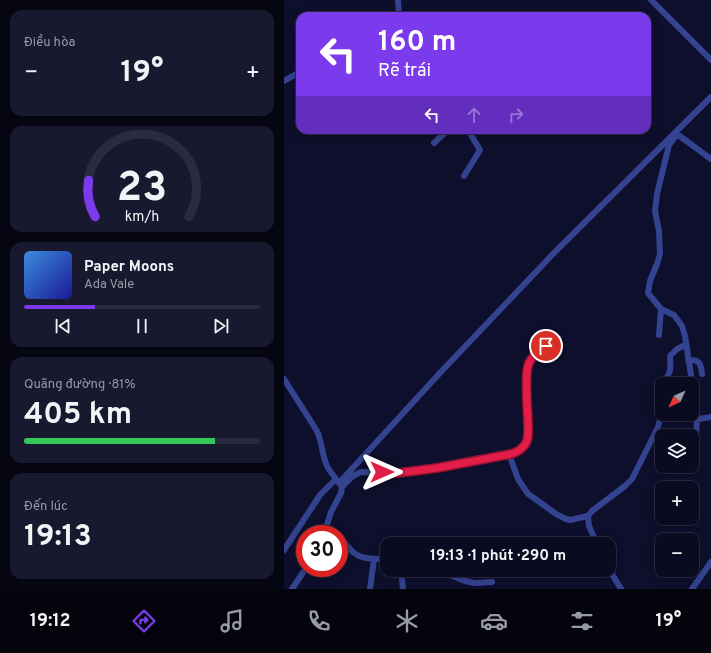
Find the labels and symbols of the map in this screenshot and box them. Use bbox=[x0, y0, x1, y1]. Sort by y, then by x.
pin bbox=[529, 329, 563, 363]
north arrow bbox=[655, 377, 699, 421]
position arrow bbox=[361, 451, 403, 493]
speed limit sign: 30 bbox=[296, 525, 348, 577]

